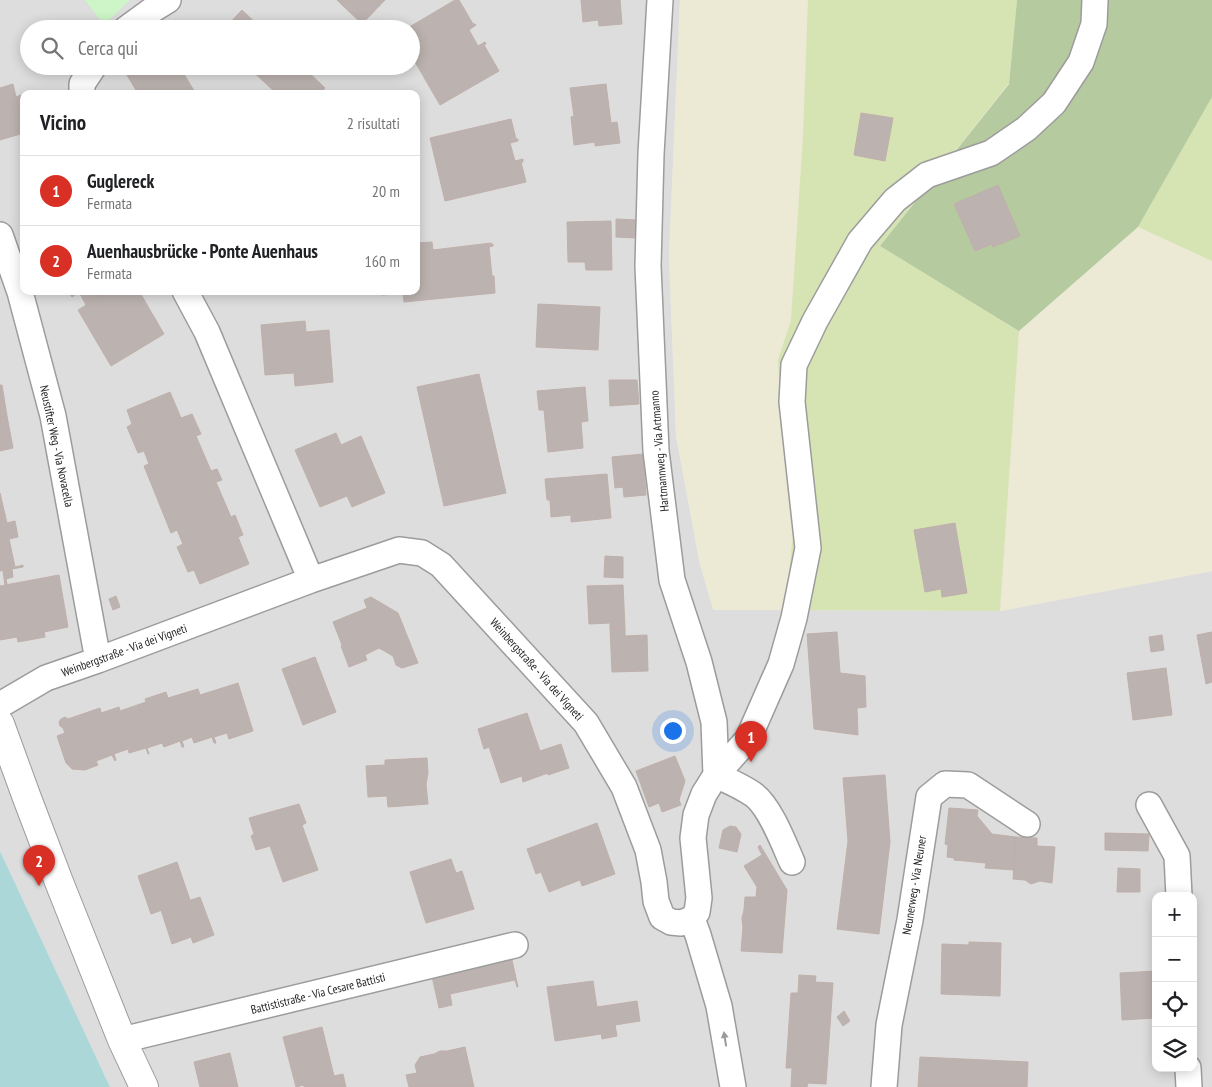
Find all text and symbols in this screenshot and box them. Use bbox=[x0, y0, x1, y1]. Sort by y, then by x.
search box bbox=[20, 20, 420, 75]
icon: search bbox=[38, 34, 66, 62]
text: Cerca qui bbox=[78, 36, 138, 60]
text: Vicino bbox=[40, 109, 86, 136]
text: 2 risultati bbox=[347, 113, 400, 133]
text: Guglereck bbox=[87, 169, 154, 193]
text: 1 bbox=[52, 181, 60, 201]
text: 20 m bbox=[372, 181, 400, 201]
text: Fermata bbox=[87, 193, 132, 213]
text: Auenhausbrücke - Ponte Auenhaus bbox=[87, 239, 318, 263]
text: 2 bbox=[52, 251, 60, 271]
text: 160 m bbox=[365, 251, 400, 271]
text: Fermata bbox=[87, 263, 132, 283]
street label: Neustifter Weg - Via Novacella bbox=[37, 384, 77, 509]
street label: Hartmannweg - Via Artmanno bbox=[646, 390, 672, 512]
street label: Weinbergstraße - Via dei Vigneti bbox=[487, 615, 587, 723]
street label: Weinbergstraße - Via dei Vigneti bbox=[59, 620, 189, 680]
your location bbox=[660, 718, 686, 744]
pin: 1 bbox=[735, 721, 767, 762]
street label: Neunerweg - Via Neuner bbox=[899, 834, 929, 936]
pin: 2 bbox=[23, 845, 55, 886]
map controls bbox=[1152, 892, 1197, 1072]
button: + bbox=[1152, 892, 1197, 937]
button: − bbox=[1152, 937, 1197, 982]
street label: Battististraße - Via Cesare Battisti bbox=[249, 969, 387, 1017]
button: locate bbox=[1152, 982, 1197, 1027]
button: layers bbox=[1152, 1027, 1197, 1072]
one-way arrow bbox=[720, 1031, 728, 1047]

